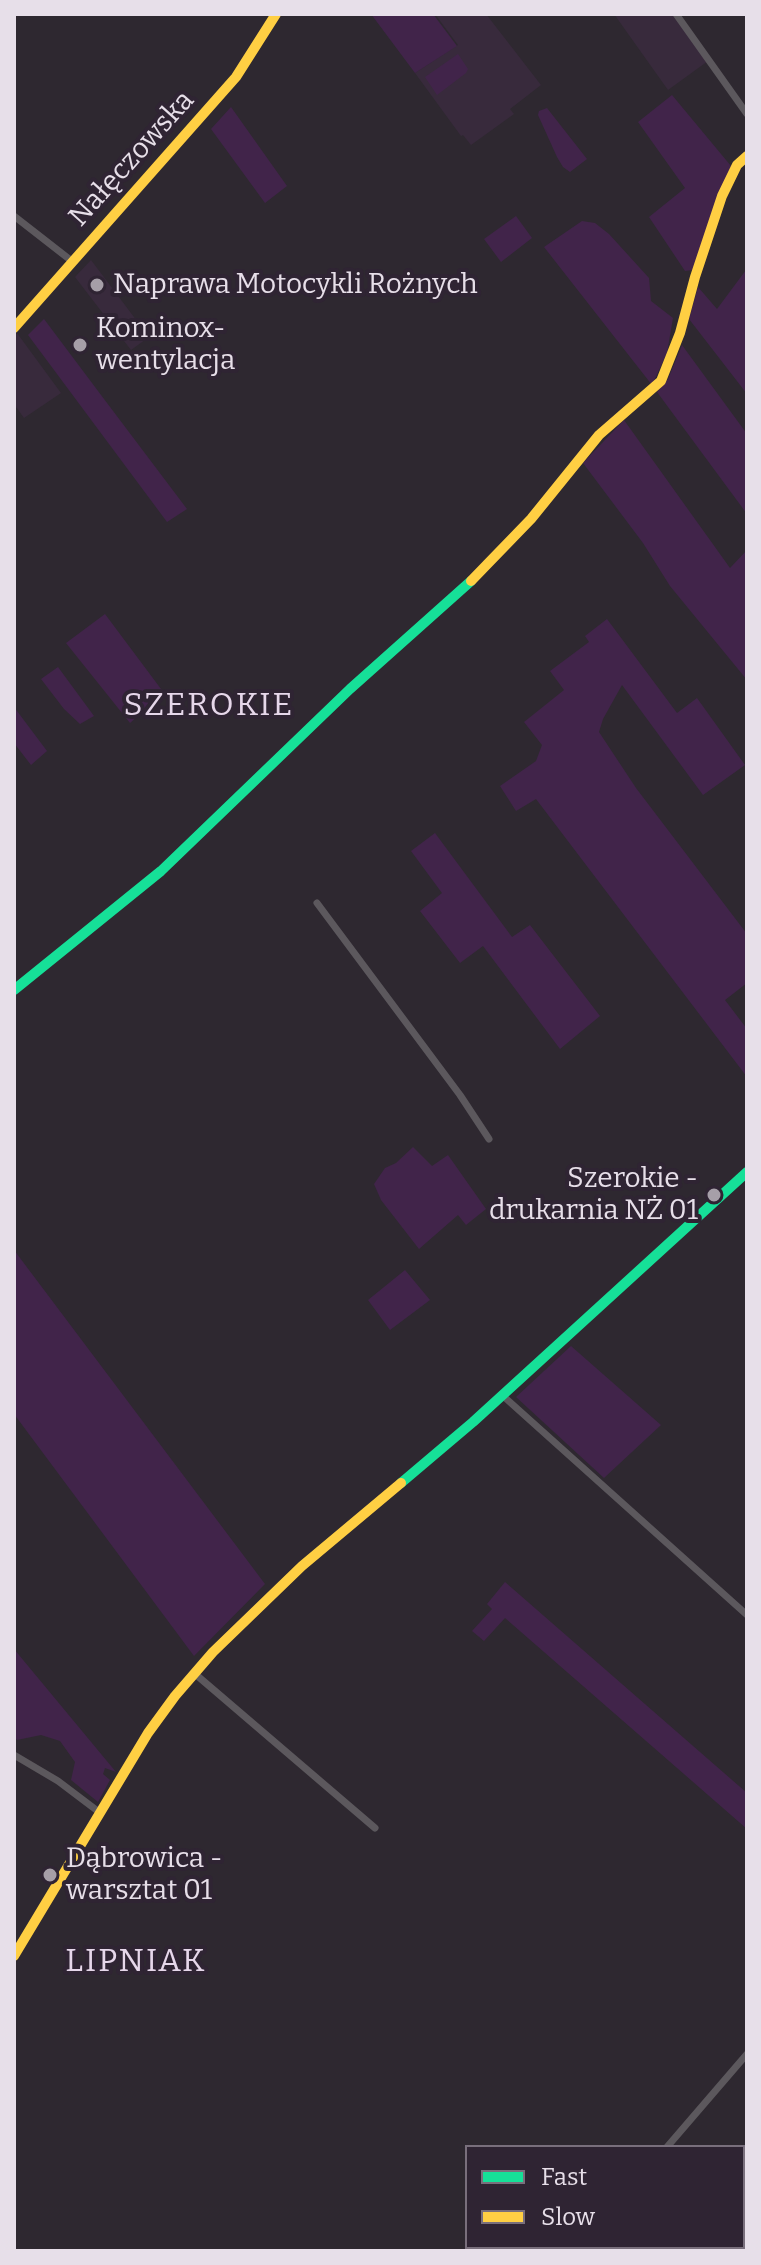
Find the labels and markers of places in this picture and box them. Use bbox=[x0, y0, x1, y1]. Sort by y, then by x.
place label: Naprawa Motocykli Rożnych bbox=[113, 268, 478, 302]
marker: Naprawa Motocykli Rożnych bbox=[88, 276, 106, 294]
place label: Kominox- wentylacja bbox=[96, 312, 235, 378]
marker: Kominox- wentylacja bbox=[71, 336, 89, 354]
place label: Szerokie - drukarnia NŻ 01 bbox=[489, 1162, 698, 1228]
marker: Szerokie - drukarnia NŻ 01 bbox=[705, 1186, 723, 1204]
place label: Dąbrowica - warsztat 01 bbox=[66, 1842, 222, 1908]
marker: Dąbrowica - warsztat 01 bbox=[41, 1866, 59, 1884]

